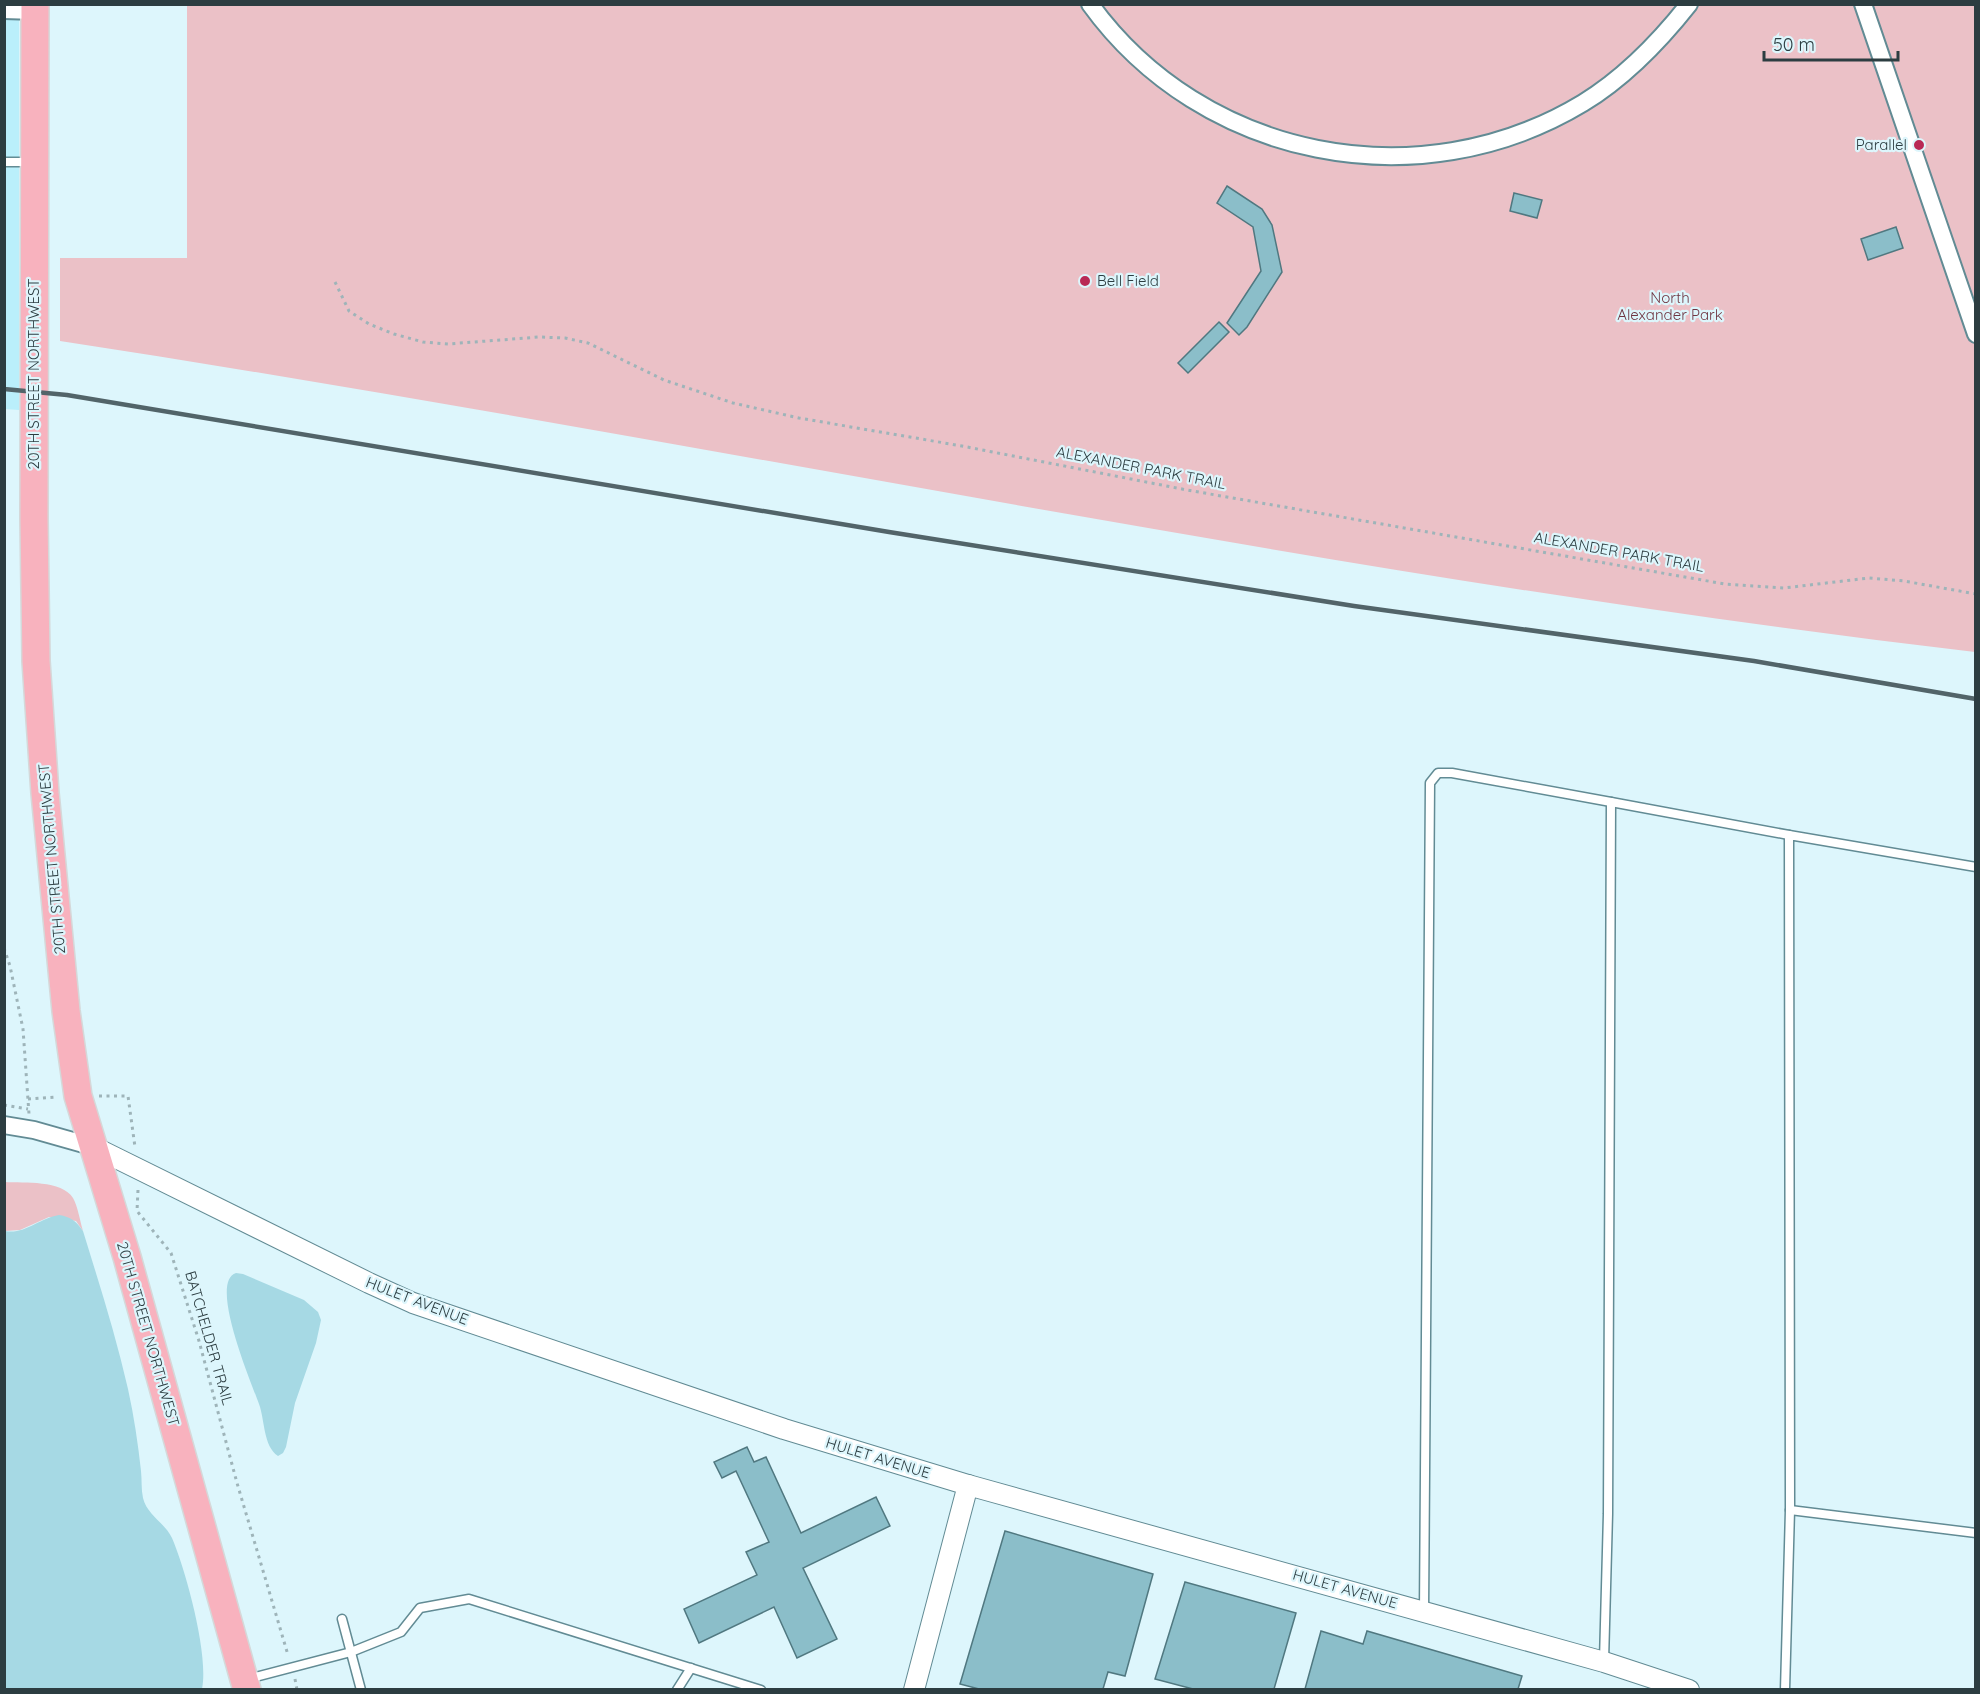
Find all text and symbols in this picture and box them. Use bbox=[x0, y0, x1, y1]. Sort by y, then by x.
scale bar bbox=[1764, 24, 1898, 62]
text: 50 m bbox=[1773, 33, 1815, 56]
place label: Parallel bbox=[1856, 135, 1907, 154]
marker: Parallel bbox=[1912, 138, 1926, 152]
place label: Bell Field bbox=[1097, 271, 1159, 290]
marker: Bell Field bbox=[1078, 274, 1092, 288]
street label: 20TH STREET NORTHWEST bbox=[24, 278, 43, 470]
park label: North Alexander Park bbox=[1617, 288, 1723, 324]
street label: ALEXANDER PARK TRAIL bbox=[1055, 442, 1227, 493]
street label: ALEXANDER PARK TRAIL bbox=[1533, 527, 1706, 576]
street label: 20TH STREET NORTHWEST bbox=[34, 763, 69, 955]
street label: 20TH STREET NORTHWEST bbox=[113, 1239, 184, 1428]
street label: BATCHELDER TRAIL bbox=[181, 1269, 238, 1407]
street label: HULET AVENUE bbox=[363, 1272, 471, 1329]
street label: HULET AVENUE bbox=[824, 1433, 933, 1482]
street label: HULET AVENUE bbox=[1291, 1564, 1400, 1613]

